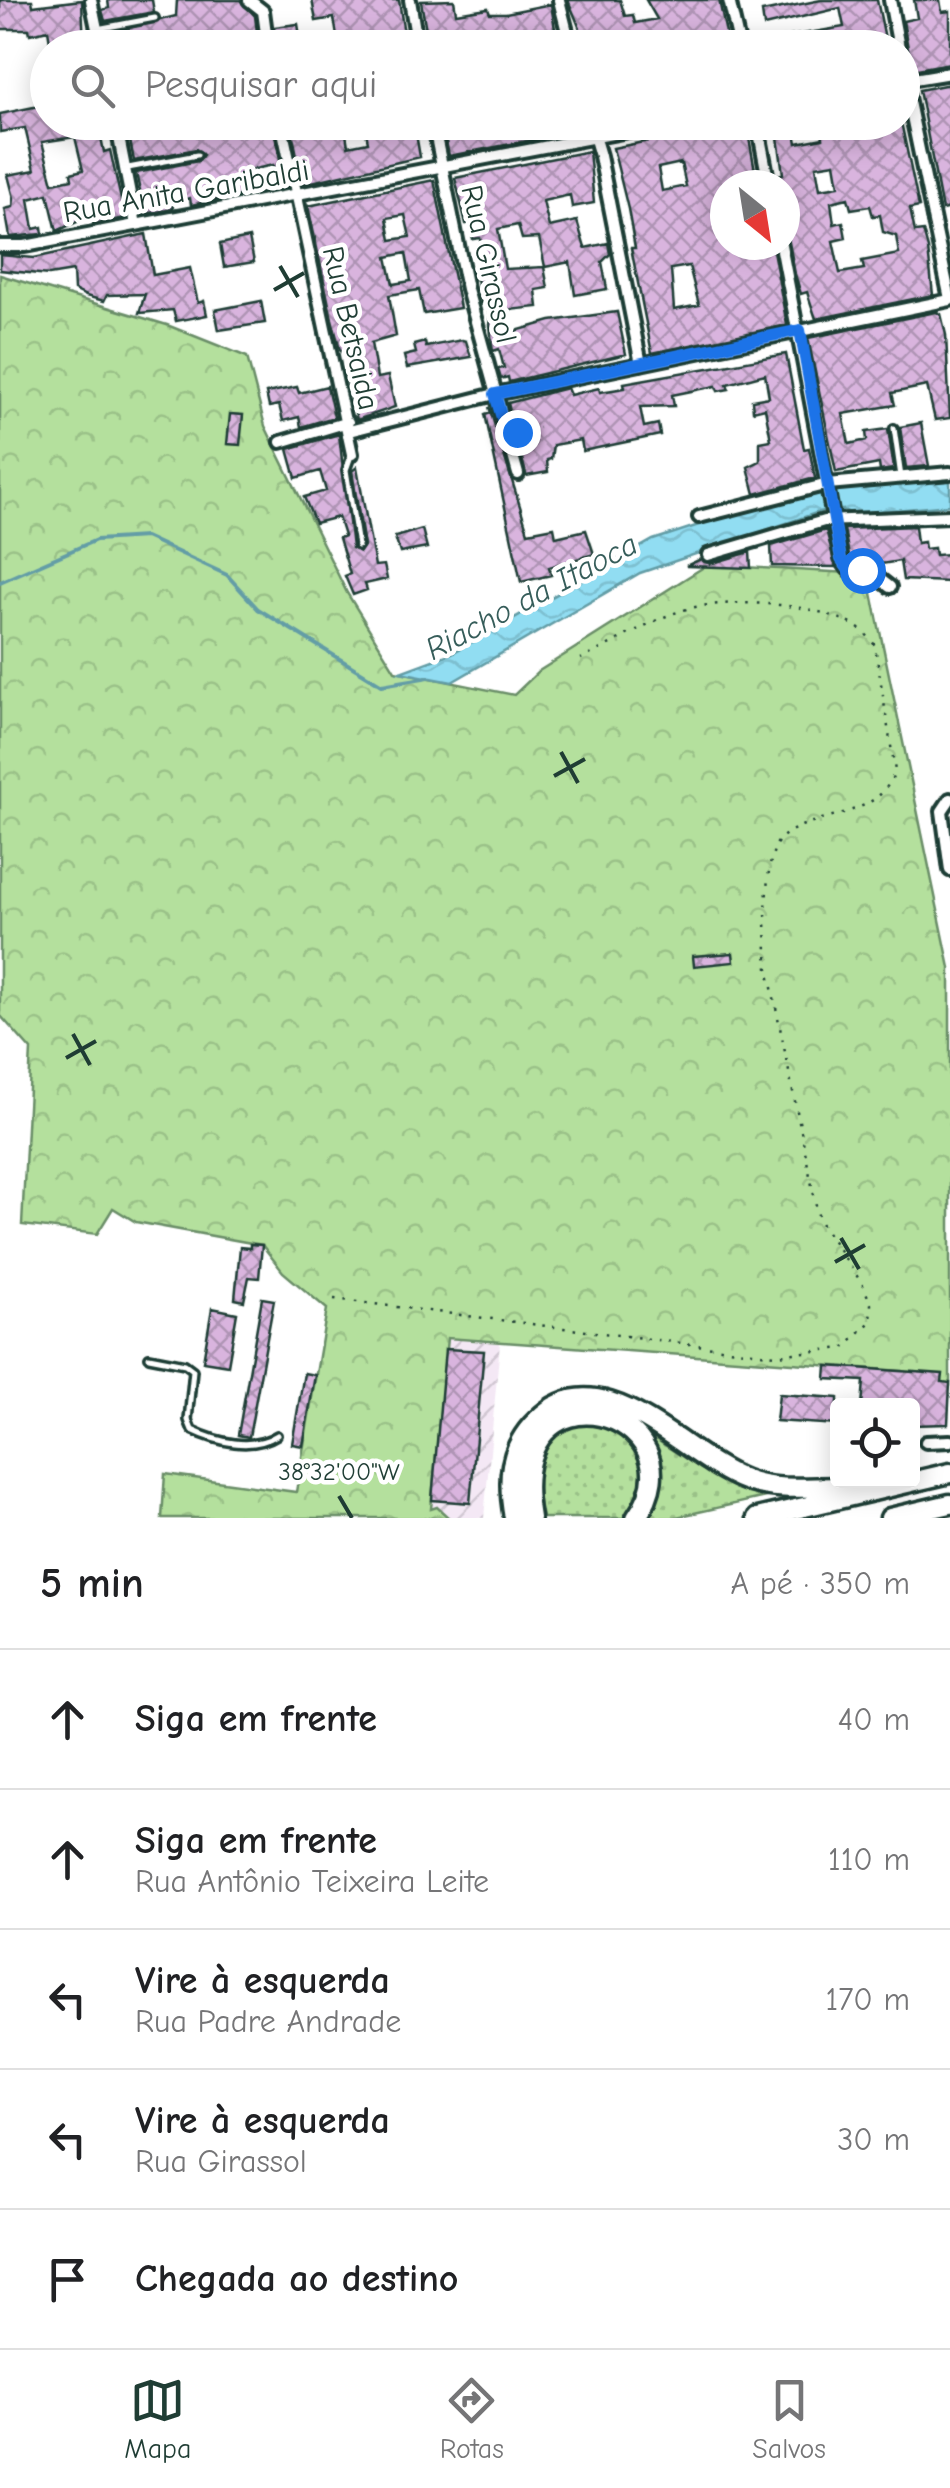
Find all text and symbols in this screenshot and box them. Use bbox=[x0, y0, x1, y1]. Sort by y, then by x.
search box bbox=[30, 30, 920, 140]
icon: search bbox=[65, 58, 120, 113]
text: Pesquisar aqui bbox=[145, 63, 377, 107]
street label: Rua Anita Garibaldi bbox=[60, 153, 312, 230]
north arrow bbox=[710, 170, 800, 260]
street label: Rua Girassol bbox=[453, 182, 524, 347]
street label: Rua Betsaida bbox=[315, 243, 386, 413]
route end bbox=[495, 410, 541, 456]
water label: Riacho da Itaoca bbox=[419, 525, 643, 668]
route start bbox=[840, 548, 886, 594]
map controls bbox=[830, 1398, 920, 1488]
button: locate bbox=[830, 1398, 920, 1488]
text: 38°32'00"W bbox=[278, 1457, 400, 1486]
text: 5 min bbox=[40, 1559, 144, 1608]
text: A pé · 350 m bbox=[731, 1565, 910, 1602]
icon: ahead bbox=[40, 1692, 95, 1747]
text: Siga em frente bbox=[135, 1697, 377, 1741]
text: 40 m bbox=[838, 1701, 910, 1738]
text: Siga em frente bbox=[135, 1819, 377, 1863]
icon: ahead bbox=[40, 1832, 95, 1887]
text: 110 m bbox=[828, 1841, 910, 1878]
text: Rua Antônio Teixeira Leite bbox=[135, 1863, 489, 1900]
text: Vire à esquerda bbox=[135, 1959, 390, 2003]
icon: left bbox=[40, 1972, 95, 2027]
text: 170 m bbox=[826, 1981, 910, 2018]
text: Rua Padre Andrade bbox=[135, 2003, 401, 2040]
text: Vire à esquerda bbox=[135, 2099, 390, 2143]
icon: left bbox=[40, 2112, 95, 2167]
text: 30 m bbox=[837, 2121, 910, 2158]
text: Rua Girassol bbox=[135, 2143, 307, 2180]
icon: arrive bbox=[40, 2252, 95, 2307]
text: Chegada ao destino bbox=[135, 2257, 458, 2301]
tab: Mapa bbox=[124, 2373, 191, 2465]
tab: Rotas bbox=[440, 2373, 504, 2465]
tab: Salvos bbox=[752, 2373, 826, 2465]

